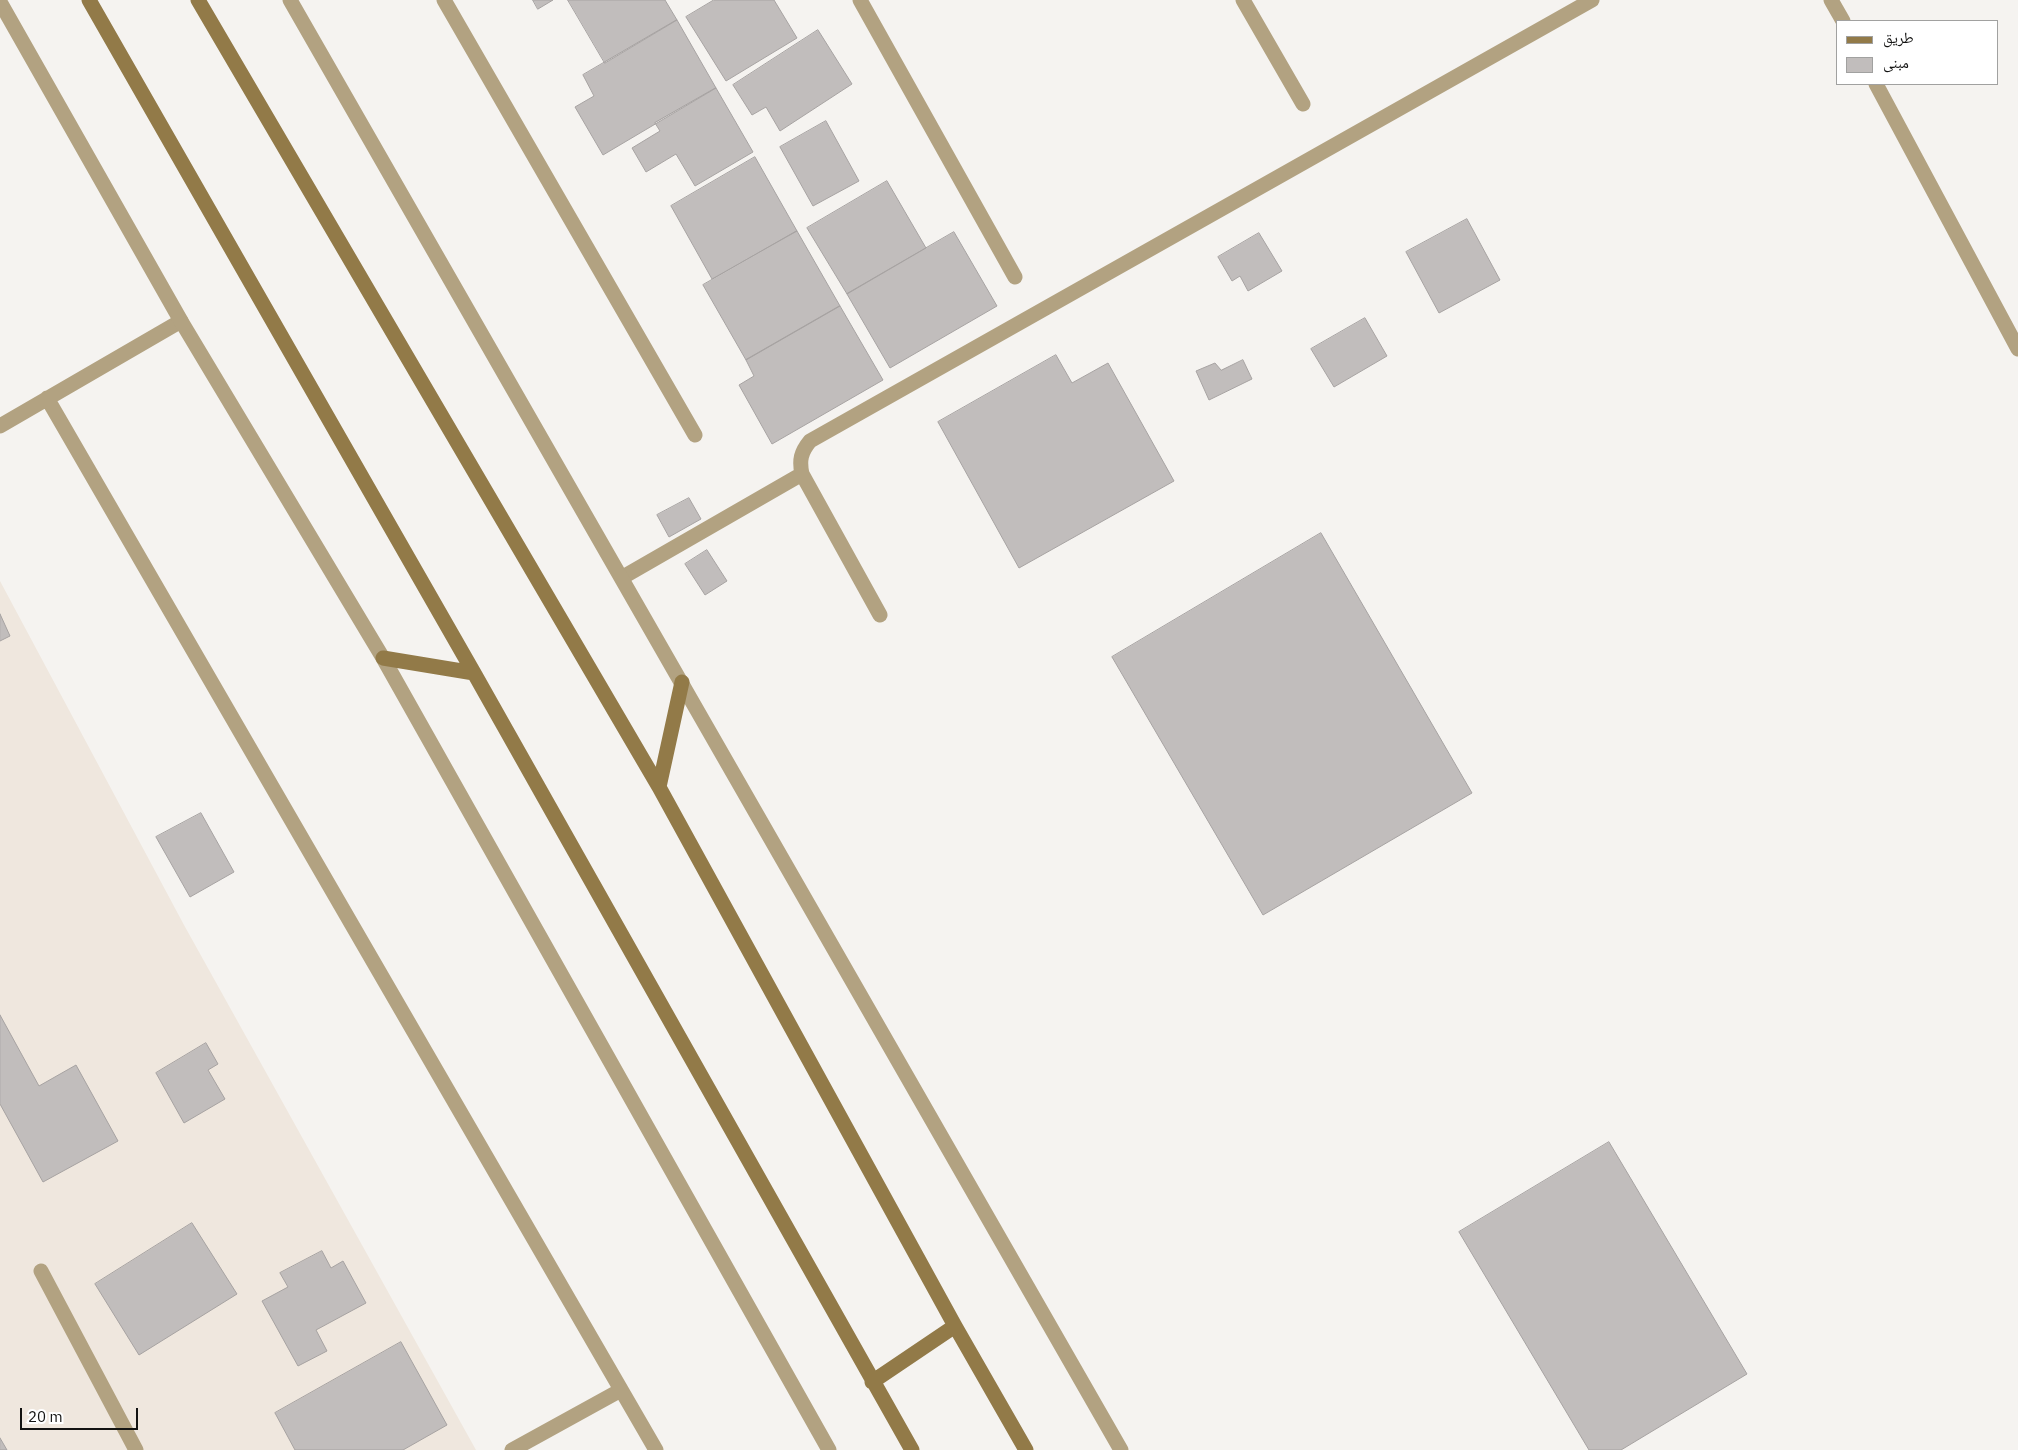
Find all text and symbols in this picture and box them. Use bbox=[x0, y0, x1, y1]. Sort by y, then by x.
legend bbox=[1836, 20, 1998, 85]
text: طريق bbox=[1883, 28, 1914, 47]
text: مبنى bbox=[1883, 53, 1909, 72]
scale bar bbox=[22, 1398, 140, 1430]
text: 20 m bbox=[28, 1407, 63, 1426]

